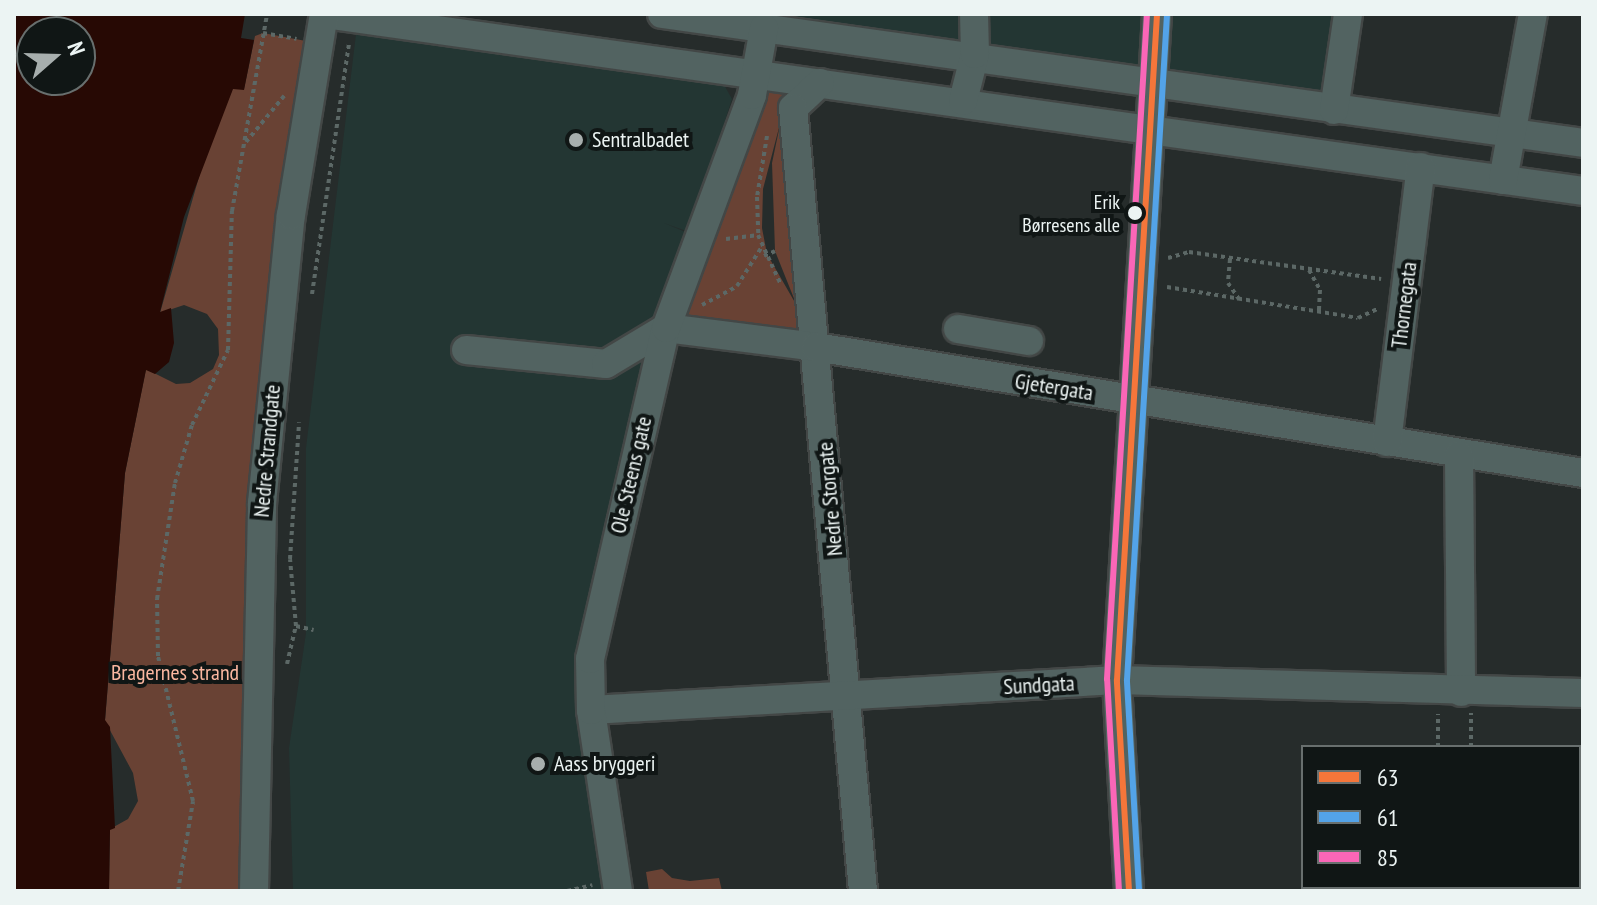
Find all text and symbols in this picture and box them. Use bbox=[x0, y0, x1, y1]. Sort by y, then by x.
north arrow bbox=[16, 16, 96, 96]
text: N bbox=[61, 38, 92, 59]
place label: Sentralbadet bbox=[592, 127, 689, 153]
marker: Sentralbadet bbox=[567, 131, 585, 149]
place label: Erik Børresens alle bbox=[1022, 190, 1120, 237]
marker: Erik Børresens alle bbox=[1127, 205, 1143, 221]
street label: Thornegata bbox=[1386, 260, 1422, 350]
street label: Gjetergata bbox=[1013, 368, 1095, 406]
street label: Nedre Strandgate bbox=[248, 384, 286, 518]
street label: Ole Steens gate bbox=[605, 414, 657, 536]
street label: Nedre Storgate bbox=[812, 441, 848, 557]
park label: Bragernes strand bbox=[111, 660, 239, 686]
street label: Sundgata bbox=[1003, 670, 1075, 700]
legend bbox=[1301, 745, 1581, 889]
place label: Aass bryggeri bbox=[554, 751, 655, 777]
marker: Aass bryggeri bbox=[529, 755, 547, 773]
text: 63 bbox=[1377, 762, 1399, 793]
text: 61 bbox=[1377, 802, 1399, 833]
text: 85 bbox=[1377, 842, 1399, 873]

